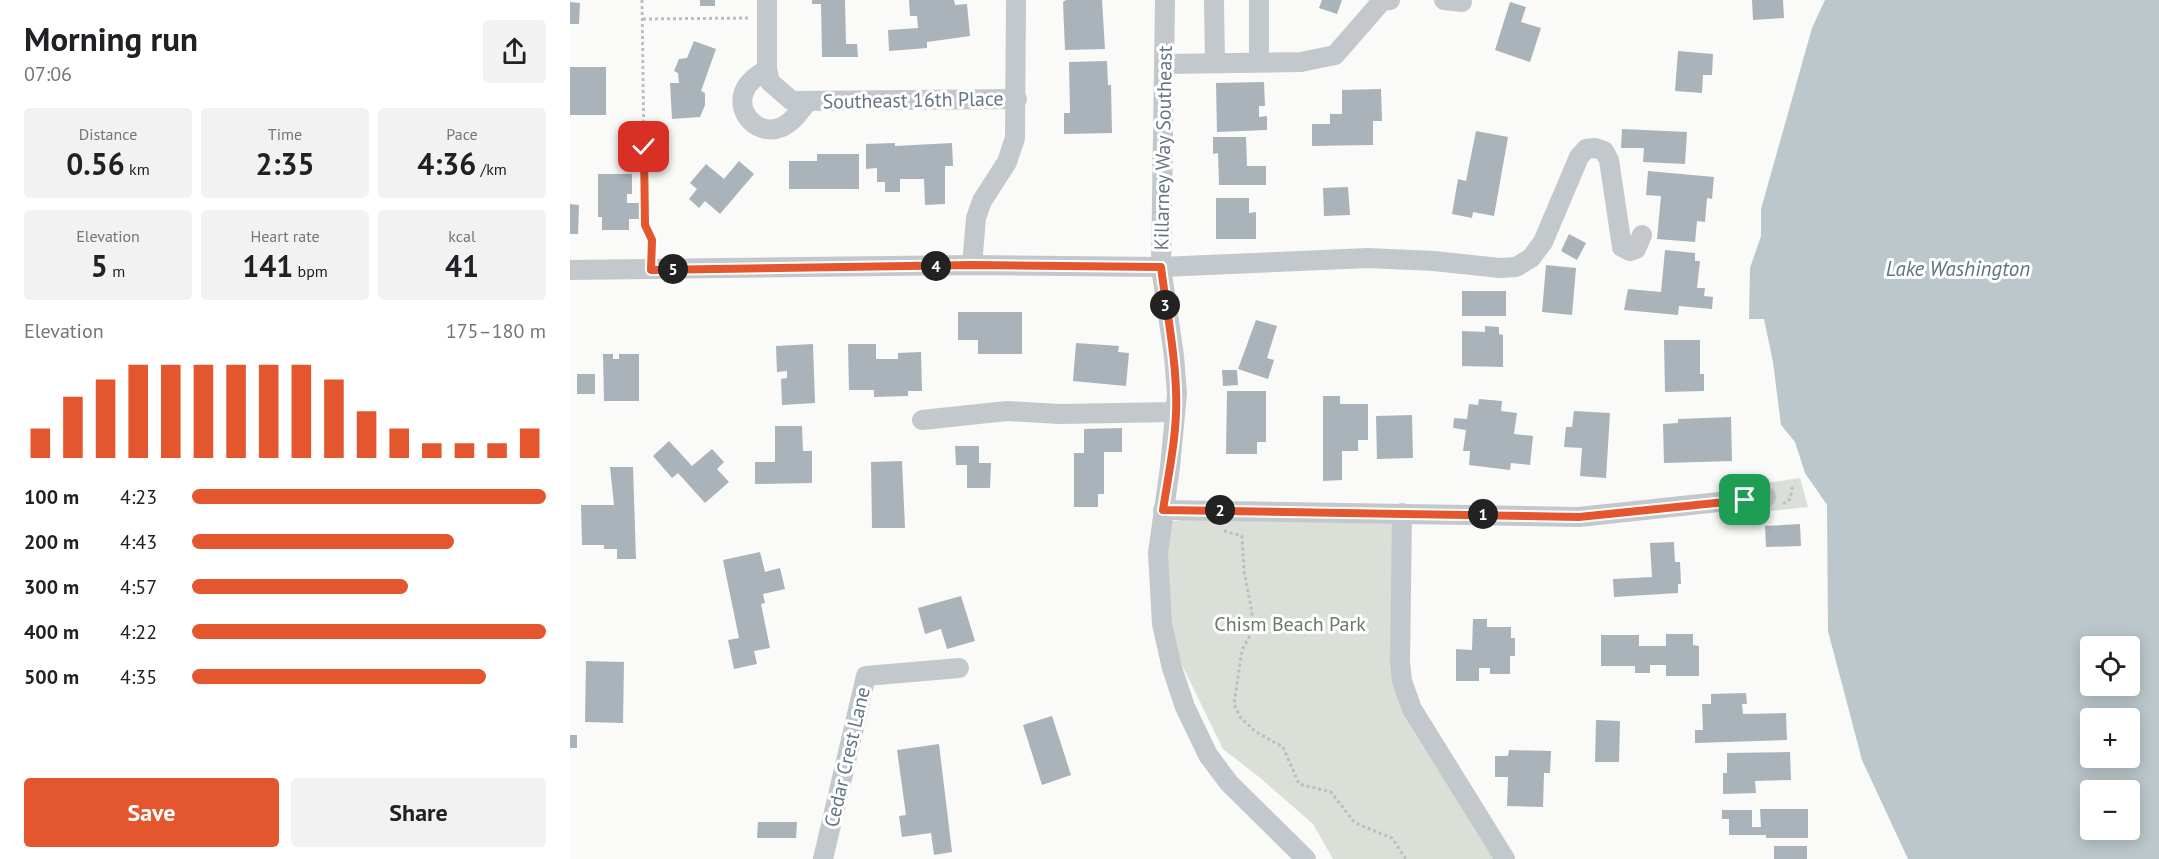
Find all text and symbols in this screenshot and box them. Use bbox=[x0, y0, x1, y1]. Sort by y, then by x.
text: Morning run bbox=[24, 17, 198, 60]
button: share bbox=[483, 20, 546, 83]
street label: Killarney Way Southeast bbox=[1148, 45, 1178, 251]
text: 07:06 bbox=[24, 61, 72, 87]
street label: Southeast 16th Place bbox=[822, 85, 1004, 115]
pin bbox=[618, 121, 669, 172]
text: Distance bbox=[79, 124, 137, 144]
text: Time bbox=[268, 124, 302, 144]
text: Pace bbox=[446, 124, 478, 144]
icon: check bbox=[627, 130, 660, 163]
text: 0.56 bbox=[66, 144, 125, 183]
text: 2:35 bbox=[255, 144, 315, 183]
text: 4:36 bbox=[417, 144, 476, 183]
text: km bbox=[125, 159, 150, 179]
text: /km bbox=[476, 159, 507, 179]
text: Elevation bbox=[76, 226, 140, 246]
text: Heart rate bbox=[250, 226, 320, 246]
text: kcal bbox=[448, 226, 476, 246]
text: 5 bbox=[91, 246, 108, 285]
text: 141 bbox=[242, 246, 293, 285]
text: 41 bbox=[445, 246, 479, 285]
pin: 4 bbox=[921, 251, 951, 281]
pin: 5 bbox=[658, 254, 688, 284]
water label: Lake Washington bbox=[1886, 255, 2030, 282]
text: 4 bbox=[931, 256, 941, 276]
text: 5 bbox=[668, 259, 678, 279]
text: m bbox=[108, 261, 125, 281]
text: bpm bbox=[293, 261, 328, 281]
pin: 3 bbox=[1150, 290, 1180, 320]
text: 3 bbox=[1160, 295, 1170, 315]
text: Elevation bbox=[24, 318, 104, 344]
text: 175–180 m bbox=[446, 318, 546, 344]
pin bbox=[1719, 474, 1770, 525]
icon: arrive bbox=[1728, 483, 1761, 516]
text: 100 m bbox=[24, 484, 79, 510]
text: 4:23 bbox=[120, 484, 157, 510]
pin: 2 bbox=[1205, 495, 1235, 525]
pin: 1 bbox=[1468, 499, 1498, 529]
text: 2 bbox=[1215, 500, 1225, 520]
text: 1 bbox=[1478, 504, 1488, 524]
text: 200 m bbox=[24, 529, 79, 555]
text: 4:43 bbox=[120, 529, 157, 555]
text: 300 m bbox=[24, 574, 79, 600]
text: 4:57 bbox=[120, 574, 157, 600]
park label: Chism Beach Park bbox=[1214, 611, 1366, 637]
text: 400 m bbox=[24, 619, 79, 645]
text: 4:22 bbox=[120, 619, 157, 645]
map controls bbox=[2080, 636, 2140, 840]
button: locate bbox=[2080, 636, 2140, 696]
text: 500 m bbox=[24, 664, 79, 690]
text: 4:35 bbox=[120, 664, 157, 690]
street label: Cedar Crest Lane bbox=[818, 684, 876, 830]
button: + bbox=[2080, 708, 2140, 768]
button: Save bbox=[24, 778, 279, 847]
button: Share bbox=[291, 778, 546, 847]
button: − bbox=[2080, 780, 2140, 840]

